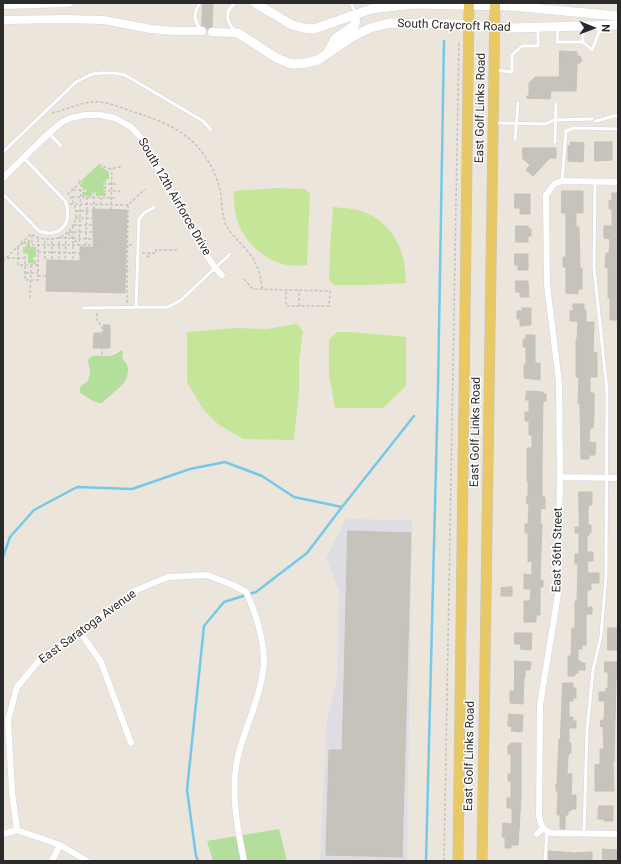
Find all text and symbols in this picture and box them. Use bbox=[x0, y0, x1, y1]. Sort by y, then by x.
north arrow bbox=[573, 8, 613, 48]
street label: South Craycroft Road bbox=[397, 17, 511, 35]
text: N bbox=[599, 24, 612, 32]
street label: East Golf Links Road bbox=[473, 53, 489, 163]
street label: South 12th Airforce Drive bbox=[134, 136, 214, 258]
street label: East Golf Links Road bbox=[468, 377, 484, 487]
street label: East 36th Street bbox=[550, 507, 566, 593]
street label: East Saratoga Avenue bbox=[37, 587, 139, 667]
street label: East Golf Links Road bbox=[462, 701, 478, 811]

